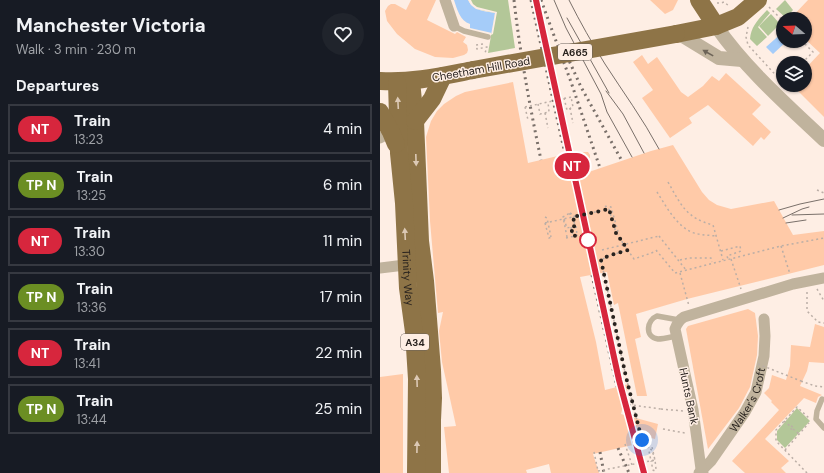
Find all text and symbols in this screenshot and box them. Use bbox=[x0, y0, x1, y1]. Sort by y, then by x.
north arrow bbox=[776, 12, 812, 48]
map controls bbox=[776, 12, 812, 92]
text: Manchester Victoria bbox=[16, 13, 206, 38]
button: heart bbox=[322, 13, 364, 55]
text: Walk · 3 min · 230 m bbox=[16, 41, 136, 58]
road number: A665 bbox=[558, 44, 592, 60]
one-way arrow bbox=[702, 49, 714, 56]
street label: Cheetham Hill Road bbox=[431, 53, 531, 85]
button: layers bbox=[776, 56, 812, 92]
text: Departures bbox=[16, 76, 99, 96]
one-way arrow bbox=[395, 97, 402, 109]
text: Train bbox=[74, 111, 111, 131]
text: 4 min bbox=[323, 119, 362, 139]
text: NT bbox=[31, 120, 49, 138]
text: 13:23 bbox=[74, 131, 104, 148]
line badge: NT bbox=[554, 153, 590, 179]
one-way arrow bbox=[413, 154, 420, 166]
text: NT bbox=[563, 157, 581, 175]
text: Train bbox=[76, 167, 113, 187]
text: 6 min bbox=[323, 175, 362, 195]
text: TP N bbox=[26, 176, 56, 194]
text: 13:25 bbox=[76, 187, 106, 204]
text: Train bbox=[74, 223, 111, 243]
one-way arrow bbox=[402, 228, 409, 240]
text: 11 min bbox=[323, 231, 362, 251]
unlabelled marker bbox=[579, 231, 597, 249]
text: NT bbox=[31, 232, 49, 250]
text: 13:30 bbox=[74, 243, 105, 260]
street label: Trinity Way bbox=[399, 249, 417, 307]
text: Train bbox=[76, 279, 113, 299]
text: 17 min bbox=[320, 287, 362, 307]
text: TP N bbox=[26, 288, 56, 306]
text: 13:36 bbox=[76, 299, 107, 316]
road number: A34 bbox=[401, 334, 429, 350]
text: Train bbox=[74, 335, 111, 355]
text: 22 min bbox=[315, 343, 362, 363]
text: NT bbox=[31, 344, 49, 362]
text: 13:41 bbox=[74, 355, 100, 372]
street label: Hunts Bank bbox=[676, 366, 702, 426]
street label: Walker's Croft bbox=[726, 366, 768, 435]
one-way arrow bbox=[414, 374, 420, 387]
text: Train bbox=[76, 391, 113, 411]
text: 25 min bbox=[315, 399, 362, 419]
text: TP N bbox=[26, 400, 56, 418]
text: 13:44 bbox=[76, 411, 107, 428]
your location bbox=[632, 430, 652, 450]
one-way arrow bbox=[414, 440, 420, 453]

